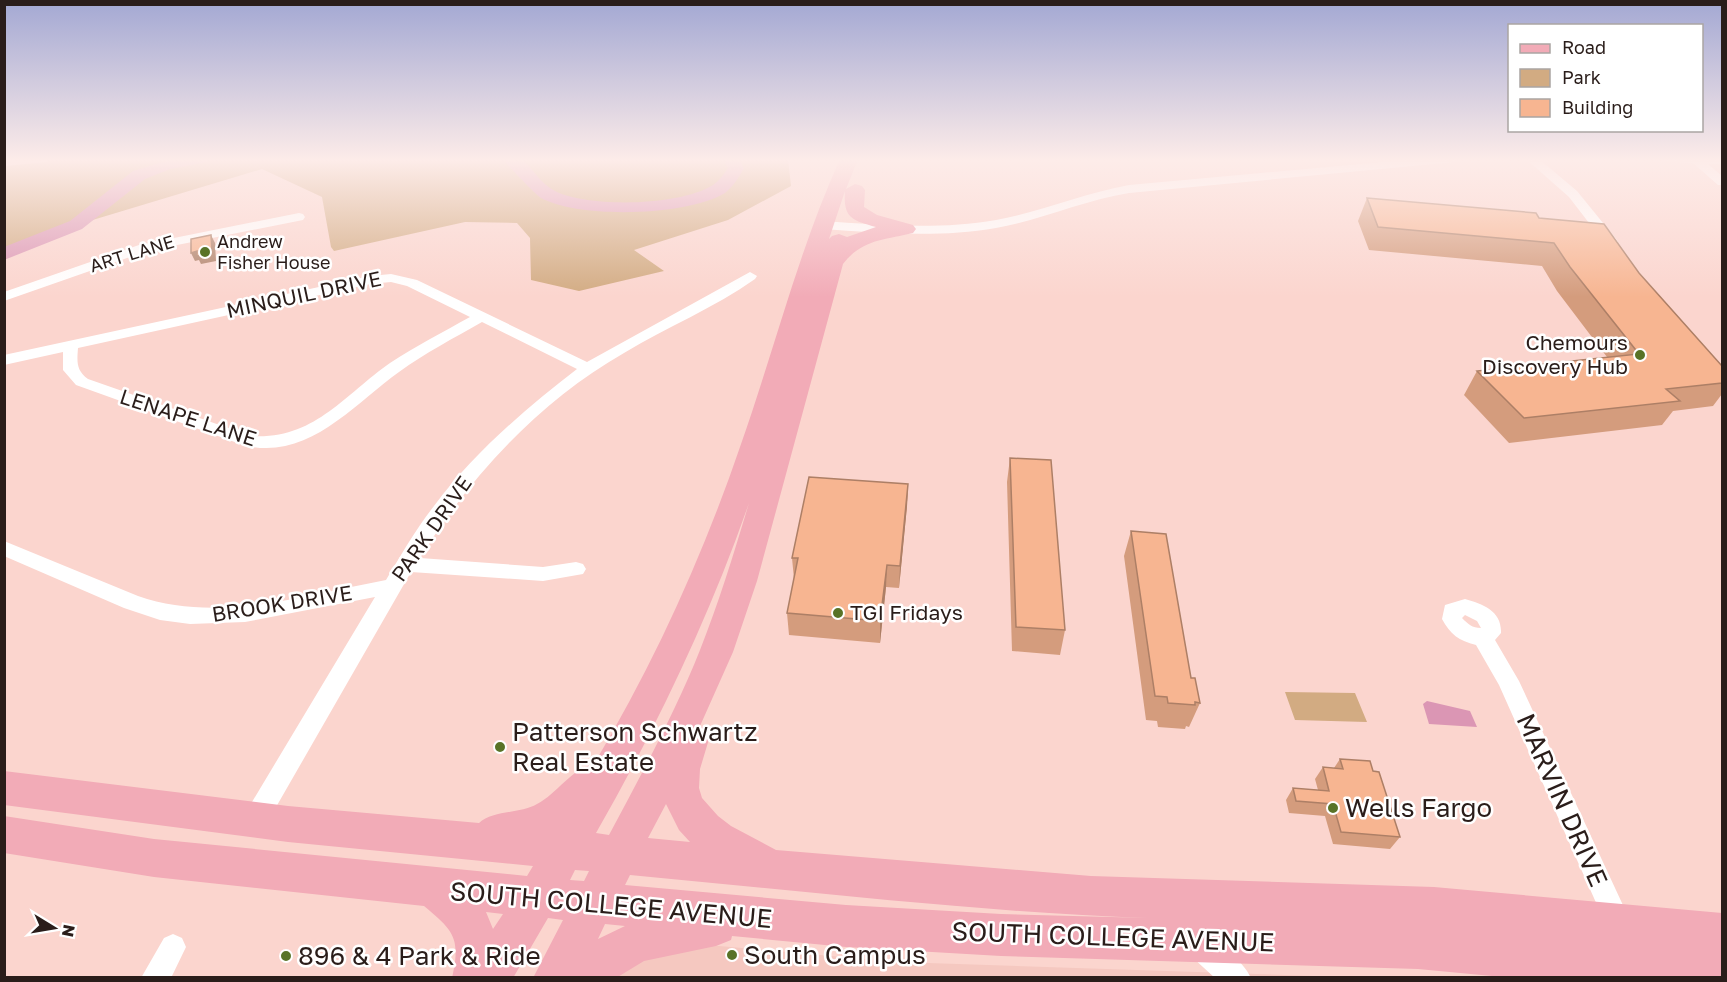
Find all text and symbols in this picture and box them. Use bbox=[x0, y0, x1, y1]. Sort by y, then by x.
legend bbox=[1508, 24, 1703, 132]
text: Road bbox=[1562, 36, 1606, 58]
text: Park bbox=[1562, 66, 1601, 88]
text: Building bbox=[1562, 96, 1633, 118]
street label: ART LANE bbox=[87, 230, 177, 276]
place label: Andrew Fisher House bbox=[217, 230, 330, 273]
marker: Andrew Fisher House bbox=[198, 245, 212, 259]
street label: MINQUIL DRIVE bbox=[224, 265, 384, 323]
place label: Chemours Discovery Hub bbox=[1482, 329, 1628, 379]
marker: Chemours Discovery Hub bbox=[1633, 348, 1647, 362]
street label: LENAPE LANE bbox=[117, 383, 260, 451]
street label: PARK DRIVE bbox=[385, 471, 477, 586]
street label: BROOK DRIVE bbox=[210, 579, 354, 627]
place label: TGI Fridays bbox=[850, 599, 963, 625]
marker: TGI Fridays bbox=[831, 606, 845, 620]
street label: MARVIN DRIVE bbox=[1510, 708, 1614, 891]
place label: Patterson Schwartz Real Estate bbox=[512, 716, 757, 777]
marker: Patterson Schwartz Real Estate bbox=[493, 740, 507, 754]
place label: Wells Fargo bbox=[1345, 792, 1492, 823]
marker: Wells Fargo bbox=[1326, 801, 1340, 815]
street label: SOUTH COLLEGE AVENUE bbox=[449, 875, 773, 934]
north arrow bbox=[24, 898, 84, 958]
street label: SOUTH COLLEGE AVENUE bbox=[951, 915, 1275, 958]
text: N bbox=[58, 923, 80, 939]
place label: South Campus bbox=[744, 939, 926, 970]
place label: 896 & 4 Park & Ride bbox=[298, 940, 541, 971]
marker: South Campus bbox=[725, 948, 739, 962]
marker: 896 & 4 Park & Ride bbox=[279, 949, 293, 963]

